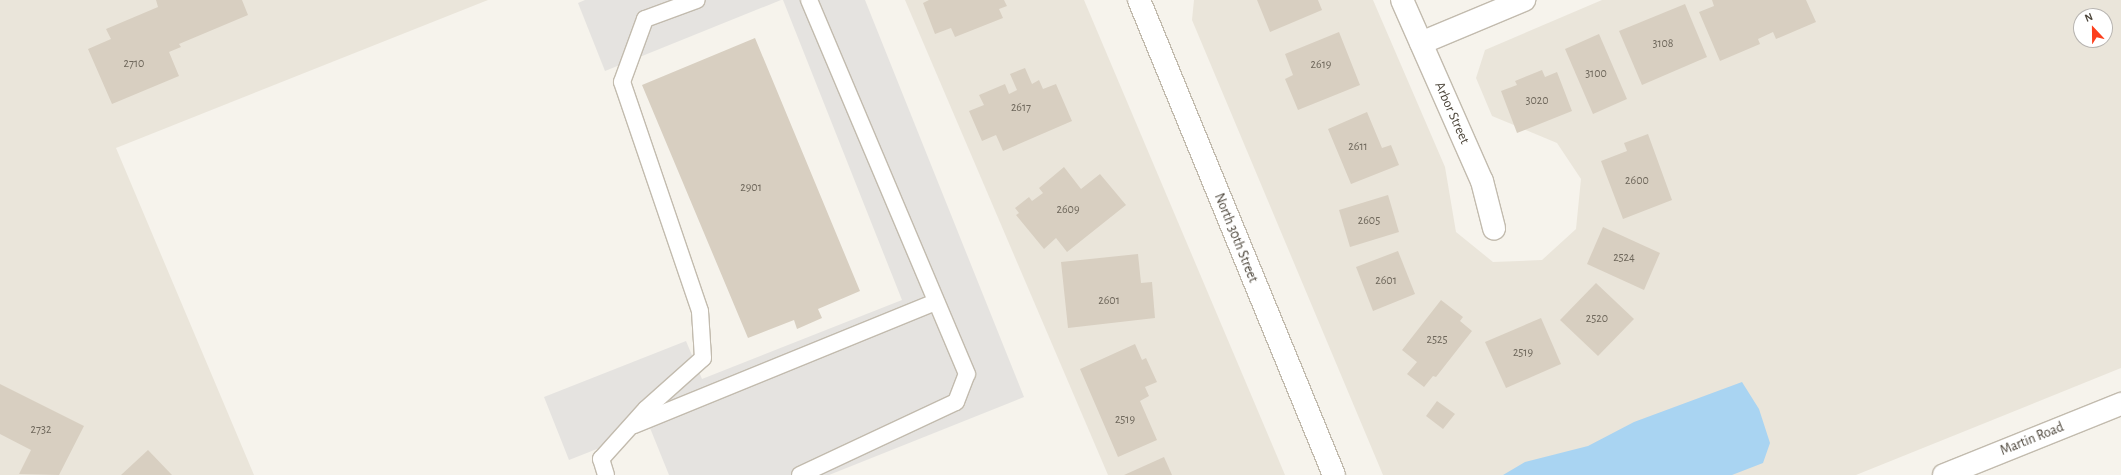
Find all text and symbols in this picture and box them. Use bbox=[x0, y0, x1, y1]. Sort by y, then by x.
north arrow bbox=[2073, 8, 2113, 48]
text: N bbox=[2083, 11, 2094, 24]
house number: 3108 bbox=[1652, 37, 1674, 51]
house number: 2710 bbox=[124, 57, 144, 71]
house number: 2619 bbox=[1311, 58, 1331, 72]
house number: 3100 bbox=[1585, 67, 1607, 81]
street label: Arbor Street bbox=[1431, 79, 1473, 147]
house number: 3020 bbox=[1525, 94, 1549, 108]
house number: 2617 bbox=[1011, 101, 1031, 115]
house number: 2611 bbox=[1348, 140, 1368, 154]
house number: 2600 bbox=[1625, 174, 1649, 188]
house number: 2901 bbox=[740, 181, 762, 195]
street label: North 30th Street bbox=[1210, 191, 1262, 285]
house number: 2609 bbox=[1056, 203, 1080, 217]
house number: 2605 bbox=[1358, 214, 1380, 228]
house number: 2524 bbox=[1613, 251, 1635, 265]
house number: 2601 bbox=[1375, 274, 1397, 288]
house number: 2601 bbox=[1098, 294, 1120, 308]
house number: 2520 bbox=[1586, 312, 1608, 326]
house number: 2525 bbox=[1427, 333, 1447, 347]
house number: 2519 bbox=[1513, 346, 1533, 360]
house number: 2519 bbox=[1115, 413, 1135, 427]
street label: Martin Road bbox=[1998, 419, 2066, 459]
house number: 2732 bbox=[31, 423, 51, 437]

